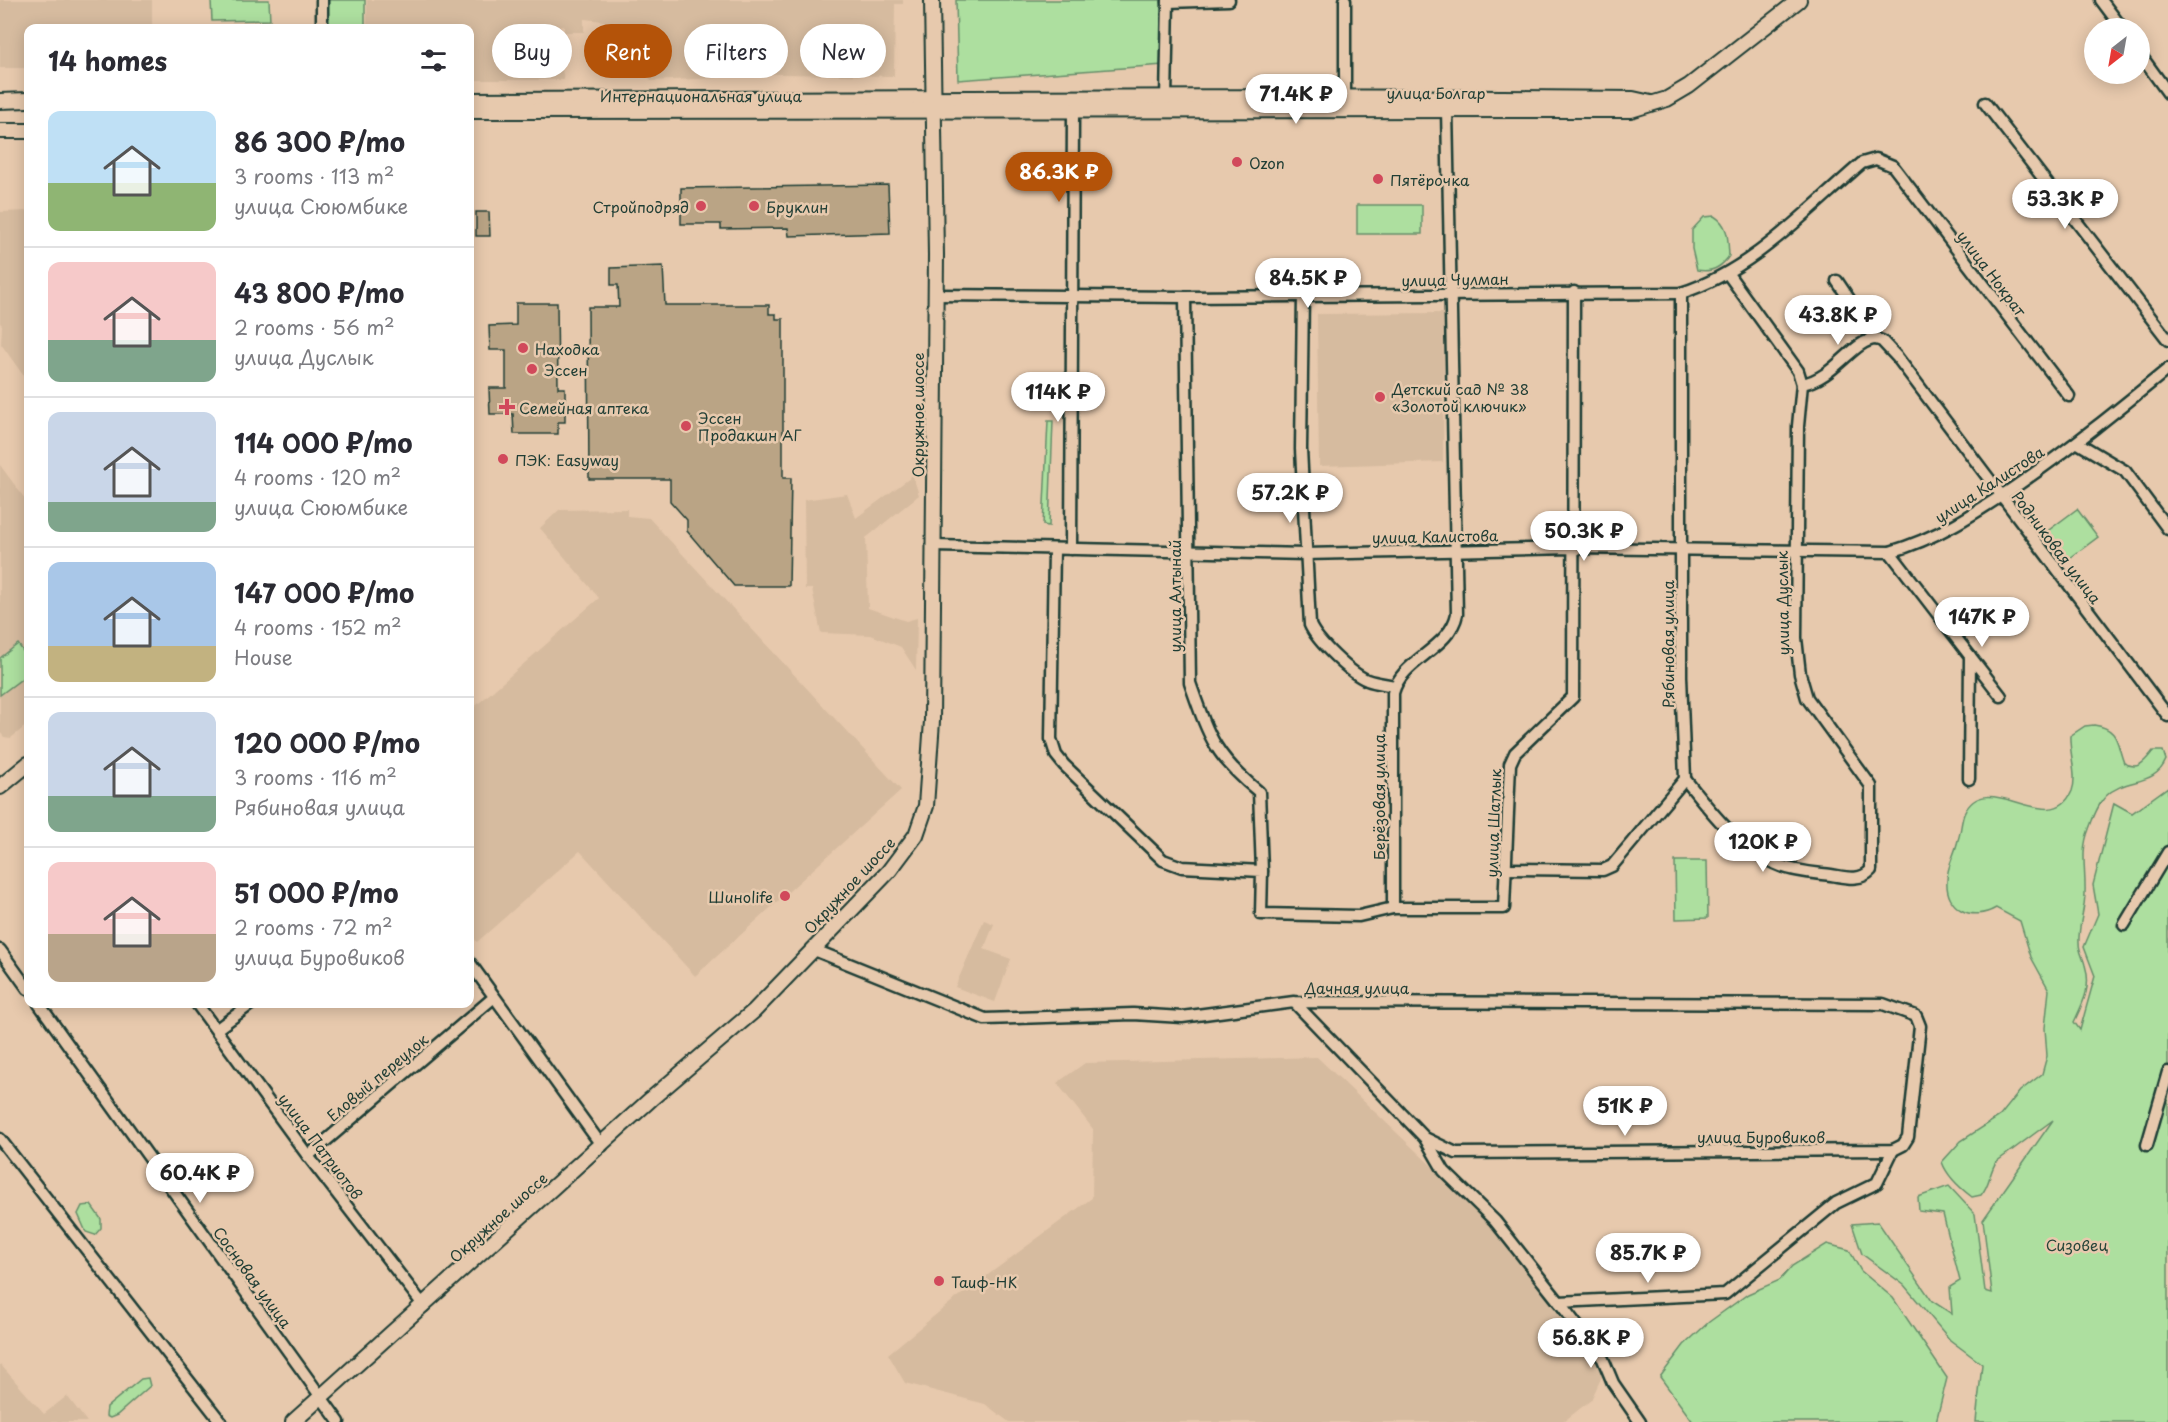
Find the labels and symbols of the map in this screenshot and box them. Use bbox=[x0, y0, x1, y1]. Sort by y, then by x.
north arrow bbox=[2084, 18, 2150, 84]
pin: 71.4K ₽ bbox=[1241, 74, 1351, 125]
street label: улица Болгар bbox=[1386, 81, 1486, 104]
street label: Интернациональная улица bbox=[600, 84, 802, 107]
place label: Ozon bbox=[1249, 151, 1285, 174]
pin: 86.3K ₽ bbox=[1004, 152, 1114, 203]
marker: Ozon bbox=[1230, 155, 1244, 169]
place label: Пятёрочка bbox=[1390, 168, 1470, 191]
marker: Пятёрочка bbox=[1371, 172, 1385, 186]
pin: 53.3K ₽ bbox=[2010, 179, 2120, 230]
place label: Стройподряд bbox=[592, 195, 689, 218]
place label: Бруклин bbox=[766, 195, 828, 218]
marker: Стройподряд bbox=[694, 199, 708, 213]
marker: Бруклин bbox=[747, 199, 761, 213]
street label: улица Нократ bbox=[1952, 225, 2032, 321]
pin: 84.5K ₽ bbox=[1253, 258, 1363, 309]
street label: улица Чулман bbox=[1401, 267, 1509, 291]
pin: 43.8K ₽ bbox=[1783, 295, 1893, 346]
place label: Находка bbox=[535, 337, 600, 360]
marker: Находка bbox=[516, 341, 530, 355]
street label: Окружное шоссе bbox=[906, 352, 929, 478]
place label: Эссен bbox=[544, 358, 587, 381]
marker: Эссен bbox=[525, 362, 539, 376]
pin: 114K ₽ bbox=[1009, 372, 1107, 423]
place label: Детский сад № 38 «Золотой ключик» bbox=[1391, 377, 1529, 417]
marker: Детский сад № 38 «Золотой ключик» bbox=[1373, 390, 1387, 404]
place label: Семейная аптека bbox=[519, 396, 649, 419]
marker: Семейная аптека bbox=[500, 400, 514, 414]
place label: Эссен Продакшн АГ bbox=[698, 406, 802, 446]
marker: Эссен Продакшн АГ bbox=[679, 419, 693, 433]
street label: улица Калистова bbox=[1930, 440, 2049, 528]
place label: ПЭК: Easyway bbox=[515, 448, 619, 471]
marker: ПЭК: Easyway bbox=[496, 452, 510, 466]
pin: 57.2K ₽ bbox=[1235, 473, 1345, 524]
street label: Родниковая улица bbox=[2007, 486, 2108, 609]
pin: 50.3K ₽ bbox=[1529, 511, 1639, 562]
street label: улица Калистова bbox=[1372, 523, 1499, 549]
street label: улица Алтынай bbox=[1163, 540, 1186, 652]
street label: улица Дуслык bbox=[1770, 550, 1794, 656]
street label: Рябиновая улица bbox=[1656, 579, 1679, 708]
pin: 147K ₽ bbox=[1933, 597, 2031, 648]
street label: Берёзовая улица bbox=[1367, 733, 1390, 860]
street label: улица Шатлык bbox=[1480, 768, 1506, 878]
pin: 120K ₽ bbox=[1714, 822, 1812, 873]
street label: Окружное шоссе bbox=[798, 831, 900, 939]
place label: Шиноlife bbox=[708, 885, 773, 908]
marker: Шиноlife bbox=[778, 889, 792, 903]
street label: Дачная улица bbox=[1304, 976, 1410, 999]
street label: Еловый переулок bbox=[321, 1028, 433, 1126]
pin: 51K ₽ bbox=[1583, 1086, 1667, 1137]
street label: улица Патриотов bbox=[273, 1088, 369, 1204]
street label: улица Буровиков bbox=[1697, 1125, 1825, 1148]
pin: 60.4K ₽ bbox=[145, 1153, 255, 1204]
street label: Окружное шоссе bbox=[444, 1167, 552, 1267]
street label: Сосновая улица bbox=[208, 1221, 298, 1333]
pin: 85.7K ₽ bbox=[1593, 1233, 1703, 1284]
park label: Сизовец bbox=[2046, 1233, 2108, 1256]
place label: Таиф-НК bbox=[951, 1270, 1017, 1293]
marker: Таиф-НК bbox=[932, 1274, 946, 1288]
pin: 56.8K ₽ bbox=[1536, 1318, 1646, 1369]

